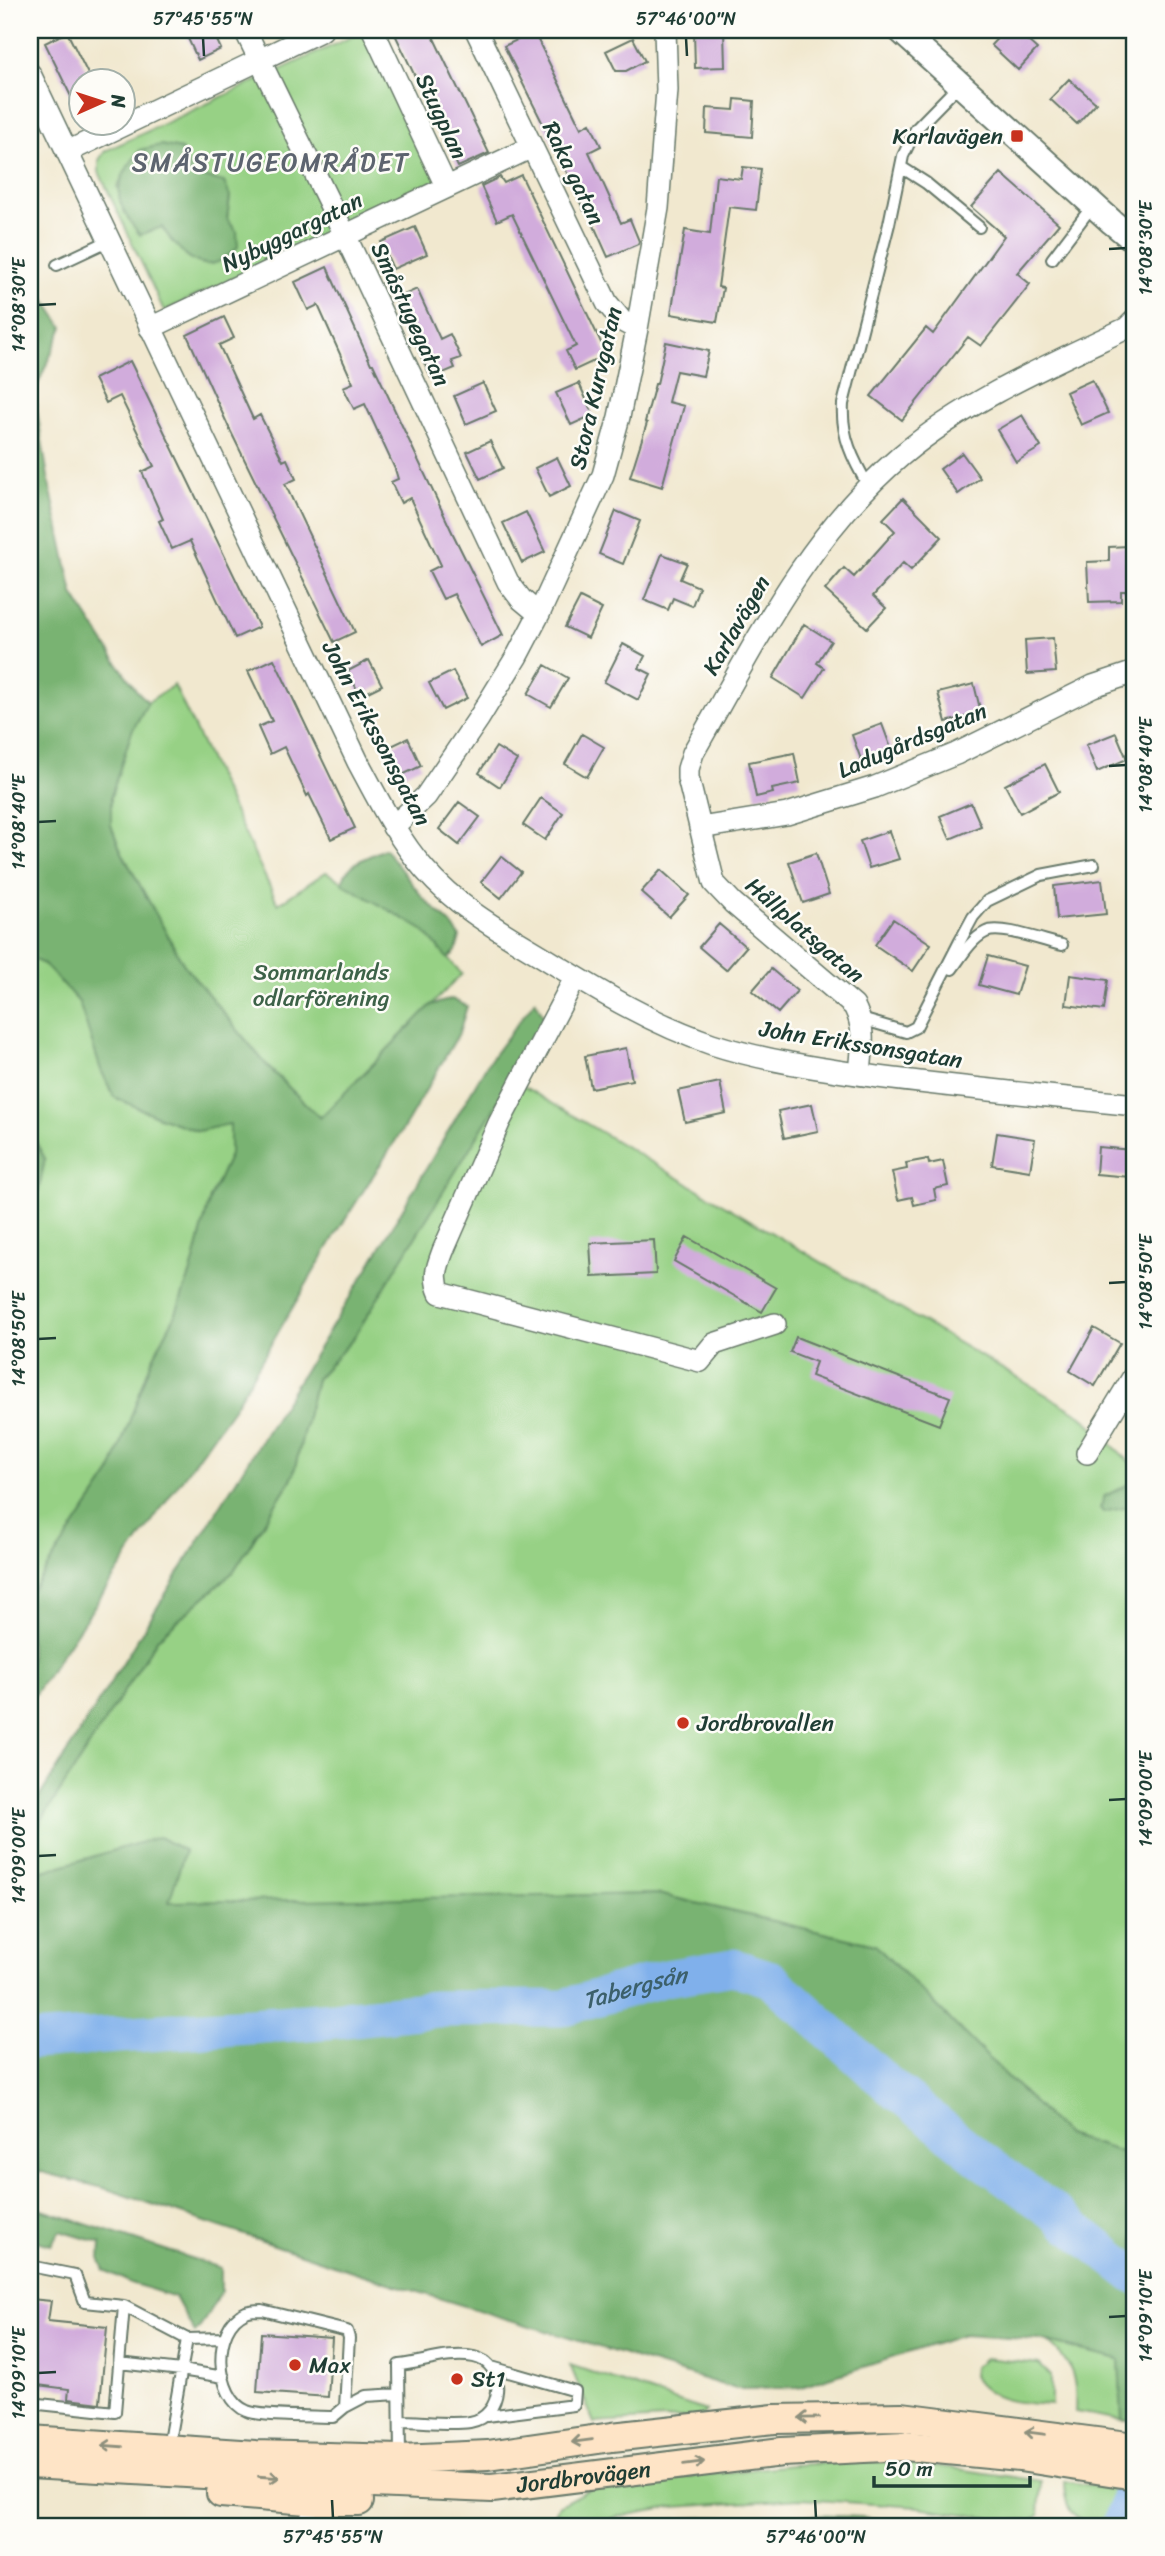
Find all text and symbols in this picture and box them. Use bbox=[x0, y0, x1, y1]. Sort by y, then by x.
text: 57°45'55"N bbox=[153, 3, 253, 35]
text: 57°46'00"N bbox=[636, 3, 736, 35]
north arrow bbox=[66, 66, 136, 136]
street label: Stugplan bbox=[404, 66, 479, 166]
text: N bbox=[102, 93, 135, 109]
street label: Raka gatan bbox=[531, 114, 616, 232]
place label: Karlavägen bbox=[893, 116, 1003, 157]
marker: Karlavägen bbox=[1009, 128, 1025, 144]
district label: SMÅSTUGEOMRÅDET bbox=[132, 139, 410, 185]
street label: Nybyggargatan bbox=[214, 180, 371, 284]
text: 14°08'30"E bbox=[1130, 200, 1162, 295]
street label: Småstugegatan bbox=[359, 235, 462, 393]
text: 14°08'30"E bbox=[3, 257, 35, 352]
street label: Stora Kurvgatan bbox=[557, 303, 634, 474]
street label: Karlavägen bbox=[691, 567, 782, 683]
street label: John Erikssonsgatan bbox=[310, 632, 443, 833]
street label: Ladugårdsgatan bbox=[831, 691, 993, 790]
text: 14°08'40"E bbox=[1130, 716, 1162, 813]
text: 14°08'40"E bbox=[3, 773, 35, 870]
street label: Hållplatsgatan bbox=[735, 866, 874, 995]
park label: Sommarlands odlarförening bbox=[253, 952, 390, 1019]
street label: John Erikssonsgatan bbox=[755, 1008, 965, 1081]
text: 14°08'50"E bbox=[1130, 1233, 1162, 1330]
text: 14°08'50"E bbox=[3, 1290, 35, 1387]
place label: Jordbrovallen bbox=[696, 1703, 834, 1744]
marker: Jordbrovallen bbox=[675, 1715, 691, 1731]
text: 14°09'00"E bbox=[1130, 1750, 1162, 1847]
text: 14°09'00"E bbox=[3, 1807, 35, 1904]
water label: Tabergsån bbox=[578, 1953, 693, 2022]
text: 14°09'10"E bbox=[1130, 2269, 1162, 2362]
text: 14°09'10"E bbox=[3, 2326, 35, 2419]
place label: Max bbox=[309, 2345, 351, 2386]
marker: Max bbox=[287, 2357, 303, 2373]
place label: St1 bbox=[471, 2359, 505, 2400]
marker: St1 bbox=[449, 2371, 465, 2387]
one-way arrow bbox=[797, 2412, 820, 2425]
one-way arrow bbox=[1024, 2426, 1047, 2439]
one-way arrow bbox=[571, 2435, 594, 2448]
one-way arrow bbox=[101, 2439, 124, 2452]
scale bar bbox=[874, 2444, 1030, 2488]
street label: Jordbrovägen bbox=[513, 2448, 653, 2506]
text: 50 m bbox=[885, 2450, 933, 2488]
one-way arrow bbox=[682, 2457, 705, 2470]
one-way arrow bbox=[257, 2471, 280, 2484]
text: 57°45'55"N bbox=[283, 2521, 383, 2553]
text: 57°46'00"N bbox=[766, 2521, 866, 2553]

